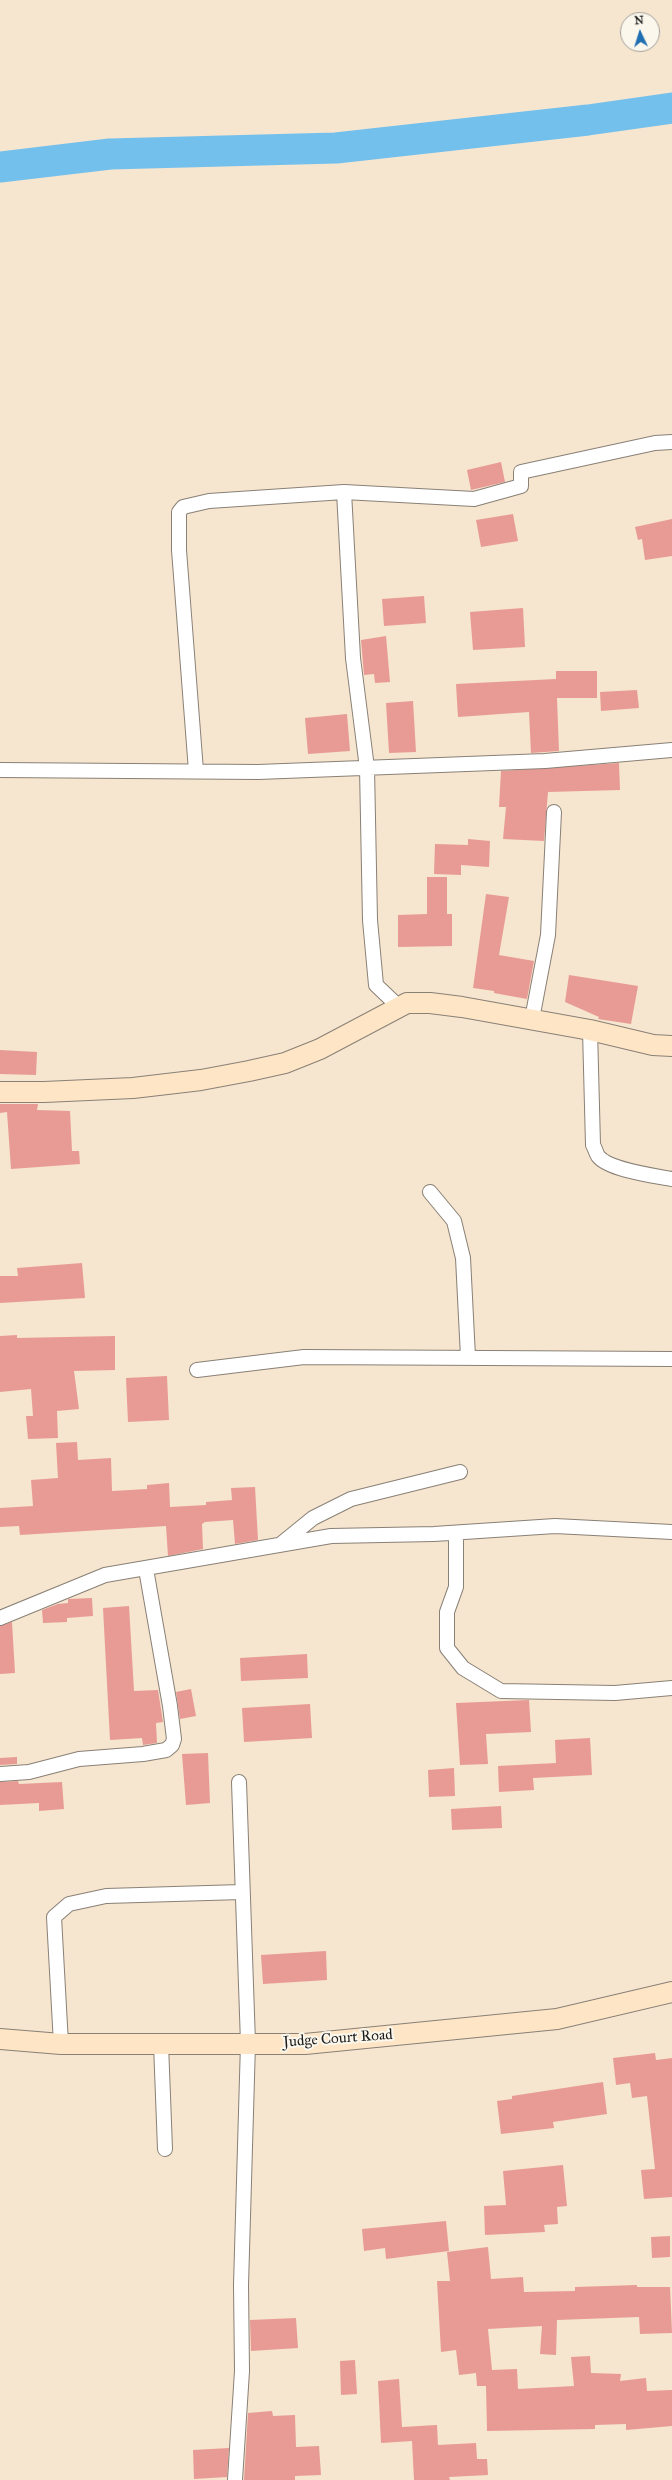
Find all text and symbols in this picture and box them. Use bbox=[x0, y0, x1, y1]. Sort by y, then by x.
north arrow bbox=[620, 12, 660, 52]
text: N bbox=[634, 14, 644, 27]
street label: Judge Court Road bbox=[283, 2026, 393, 2052]

